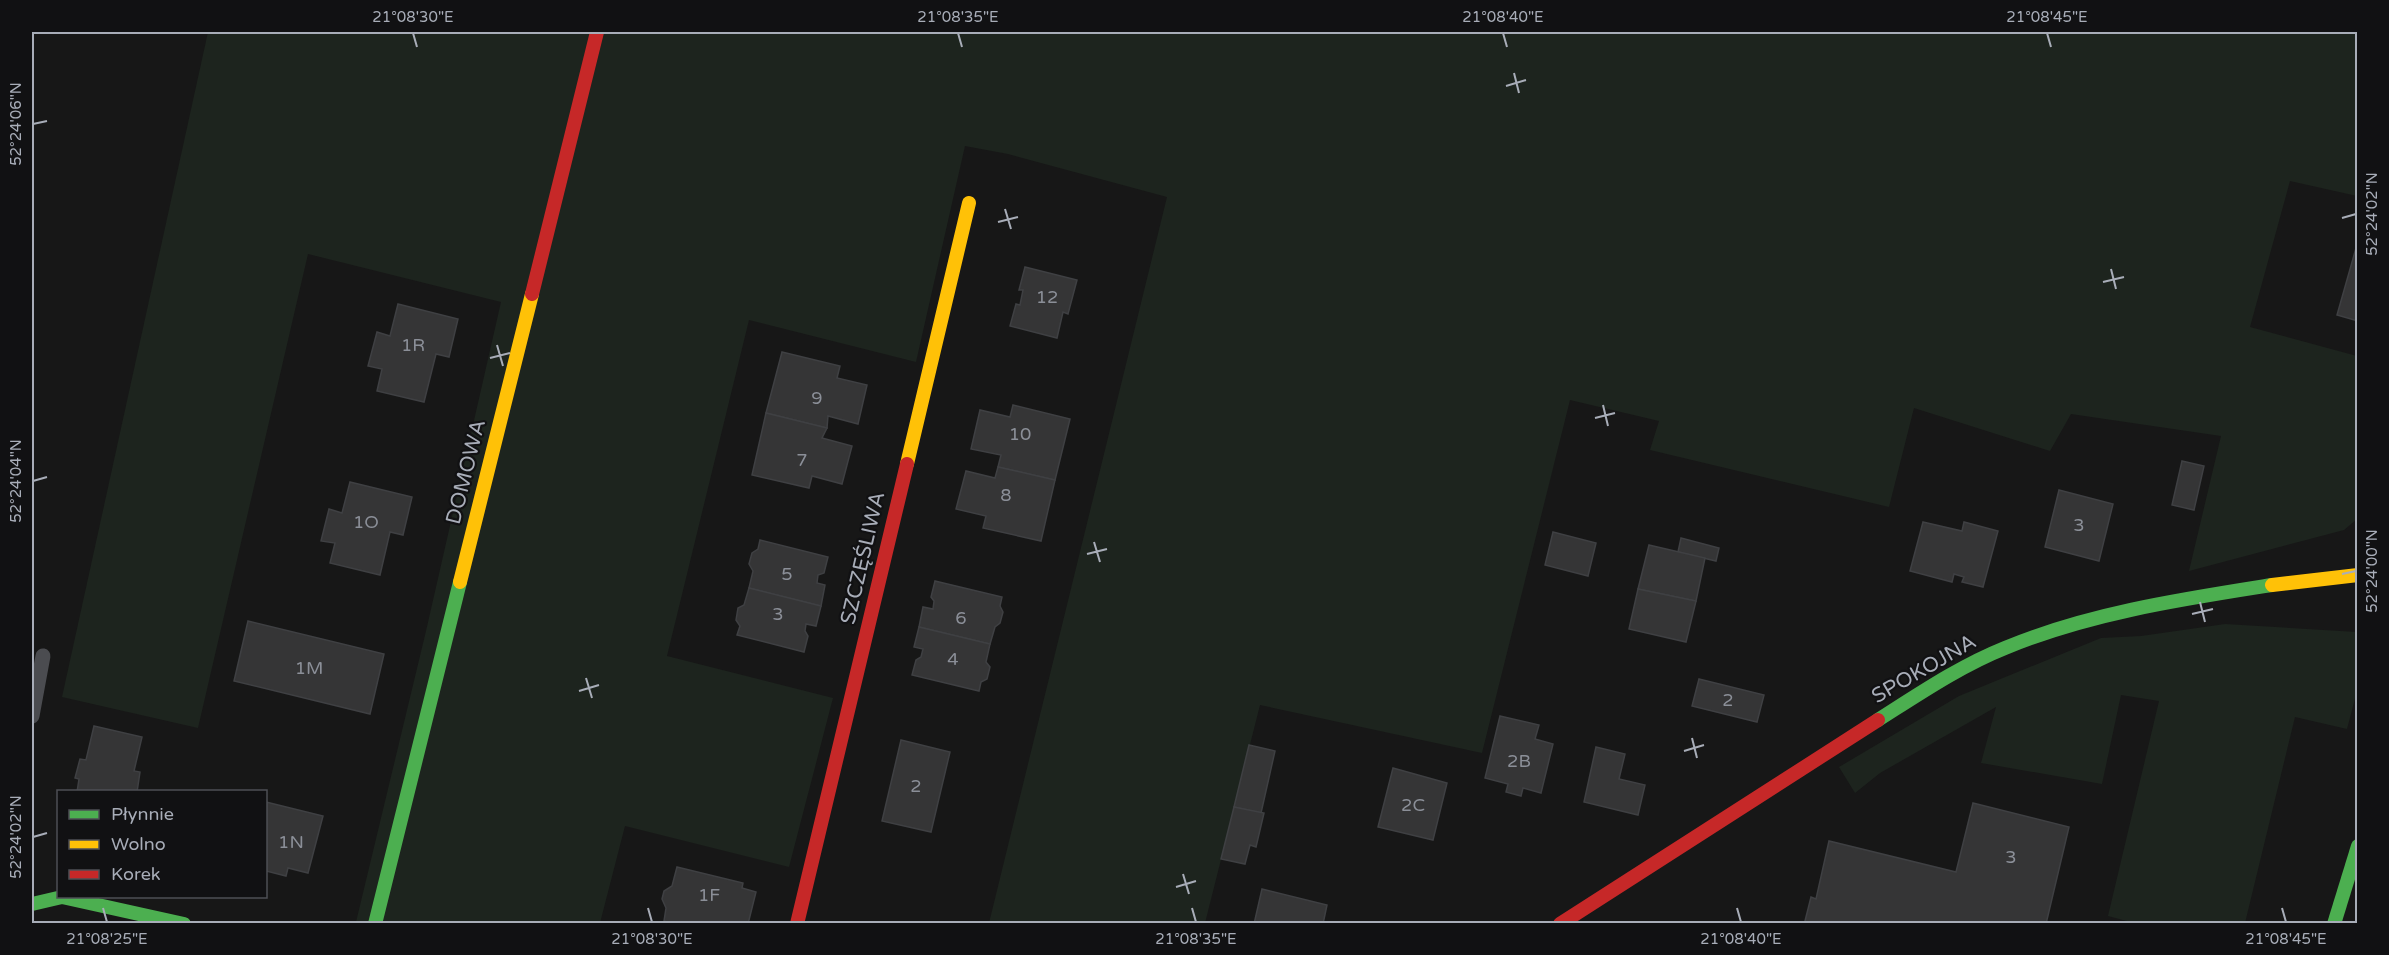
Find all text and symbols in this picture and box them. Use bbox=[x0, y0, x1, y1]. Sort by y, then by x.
text: 21°08'30"E bbox=[372, 8, 454, 26]
text: 21°08'35"E bbox=[917, 8, 999, 26]
text: 21°08'40"E bbox=[1462, 8, 1544, 26]
text: 21°08'45"E bbox=[2006, 8, 2088, 26]
text: 52°24'06"N bbox=[7, 82, 25, 166]
text: 52°24'02"N bbox=[2363, 172, 2381, 256]
house number: 12 bbox=[1036, 286, 1058, 308]
house number: 1R bbox=[401, 334, 425, 356]
house number: 9 bbox=[811, 387, 823, 409]
street label: DOMOWA bbox=[441, 417, 491, 527]
house number: 10 bbox=[1009, 423, 1031, 445]
text: 52°24'04"N bbox=[7, 439, 25, 523]
house number: 7 bbox=[796, 449, 808, 471]
house number: 8 bbox=[1000, 484, 1012, 506]
street label: SZCZĘŚLIWA bbox=[836, 489, 890, 627]
house number: 1O bbox=[353, 511, 379, 533]
house number: 3 bbox=[2073, 514, 2085, 536]
text: 52°24'00"N bbox=[2363, 529, 2381, 613]
house number: 5 bbox=[781, 563, 793, 585]
house number: 3 bbox=[772, 603, 784, 625]
house number: 6 bbox=[955, 607, 967, 629]
street label: SPOKOJNA bbox=[1867, 629, 1981, 709]
house number: 4 bbox=[947, 648, 959, 670]
house number: 1M bbox=[295, 657, 323, 679]
house number: 2 bbox=[1722, 689, 1734, 711]
house number: 2B bbox=[1507, 750, 1531, 772]
house number: 2 bbox=[910, 775, 922, 797]
legend bbox=[57, 790, 267, 898]
house number: 2C bbox=[1401, 794, 1425, 816]
text: 52°24'02"N bbox=[7, 795, 25, 879]
text: Płynnie bbox=[111, 803, 174, 825]
house number: 1N bbox=[278, 831, 304, 853]
text: Wolno bbox=[111, 833, 166, 855]
house number: 3 bbox=[2005, 846, 2017, 868]
text: Korek bbox=[111, 863, 161, 885]
house number: 1F bbox=[698, 884, 720, 906]
text: 21°08'25"E bbox=[66, 930, 148, 948]
text: 21°08'30"E bbox=[611, 930, 693, 948]
text: 21°08'35"E bbox=[1155, 930, 1237, 948]
text: 21°08'40"E bbox=[1700, 930, 1782, 948]
text: 21°08'45"E bbox=[2245, 930, 2327, 948]

